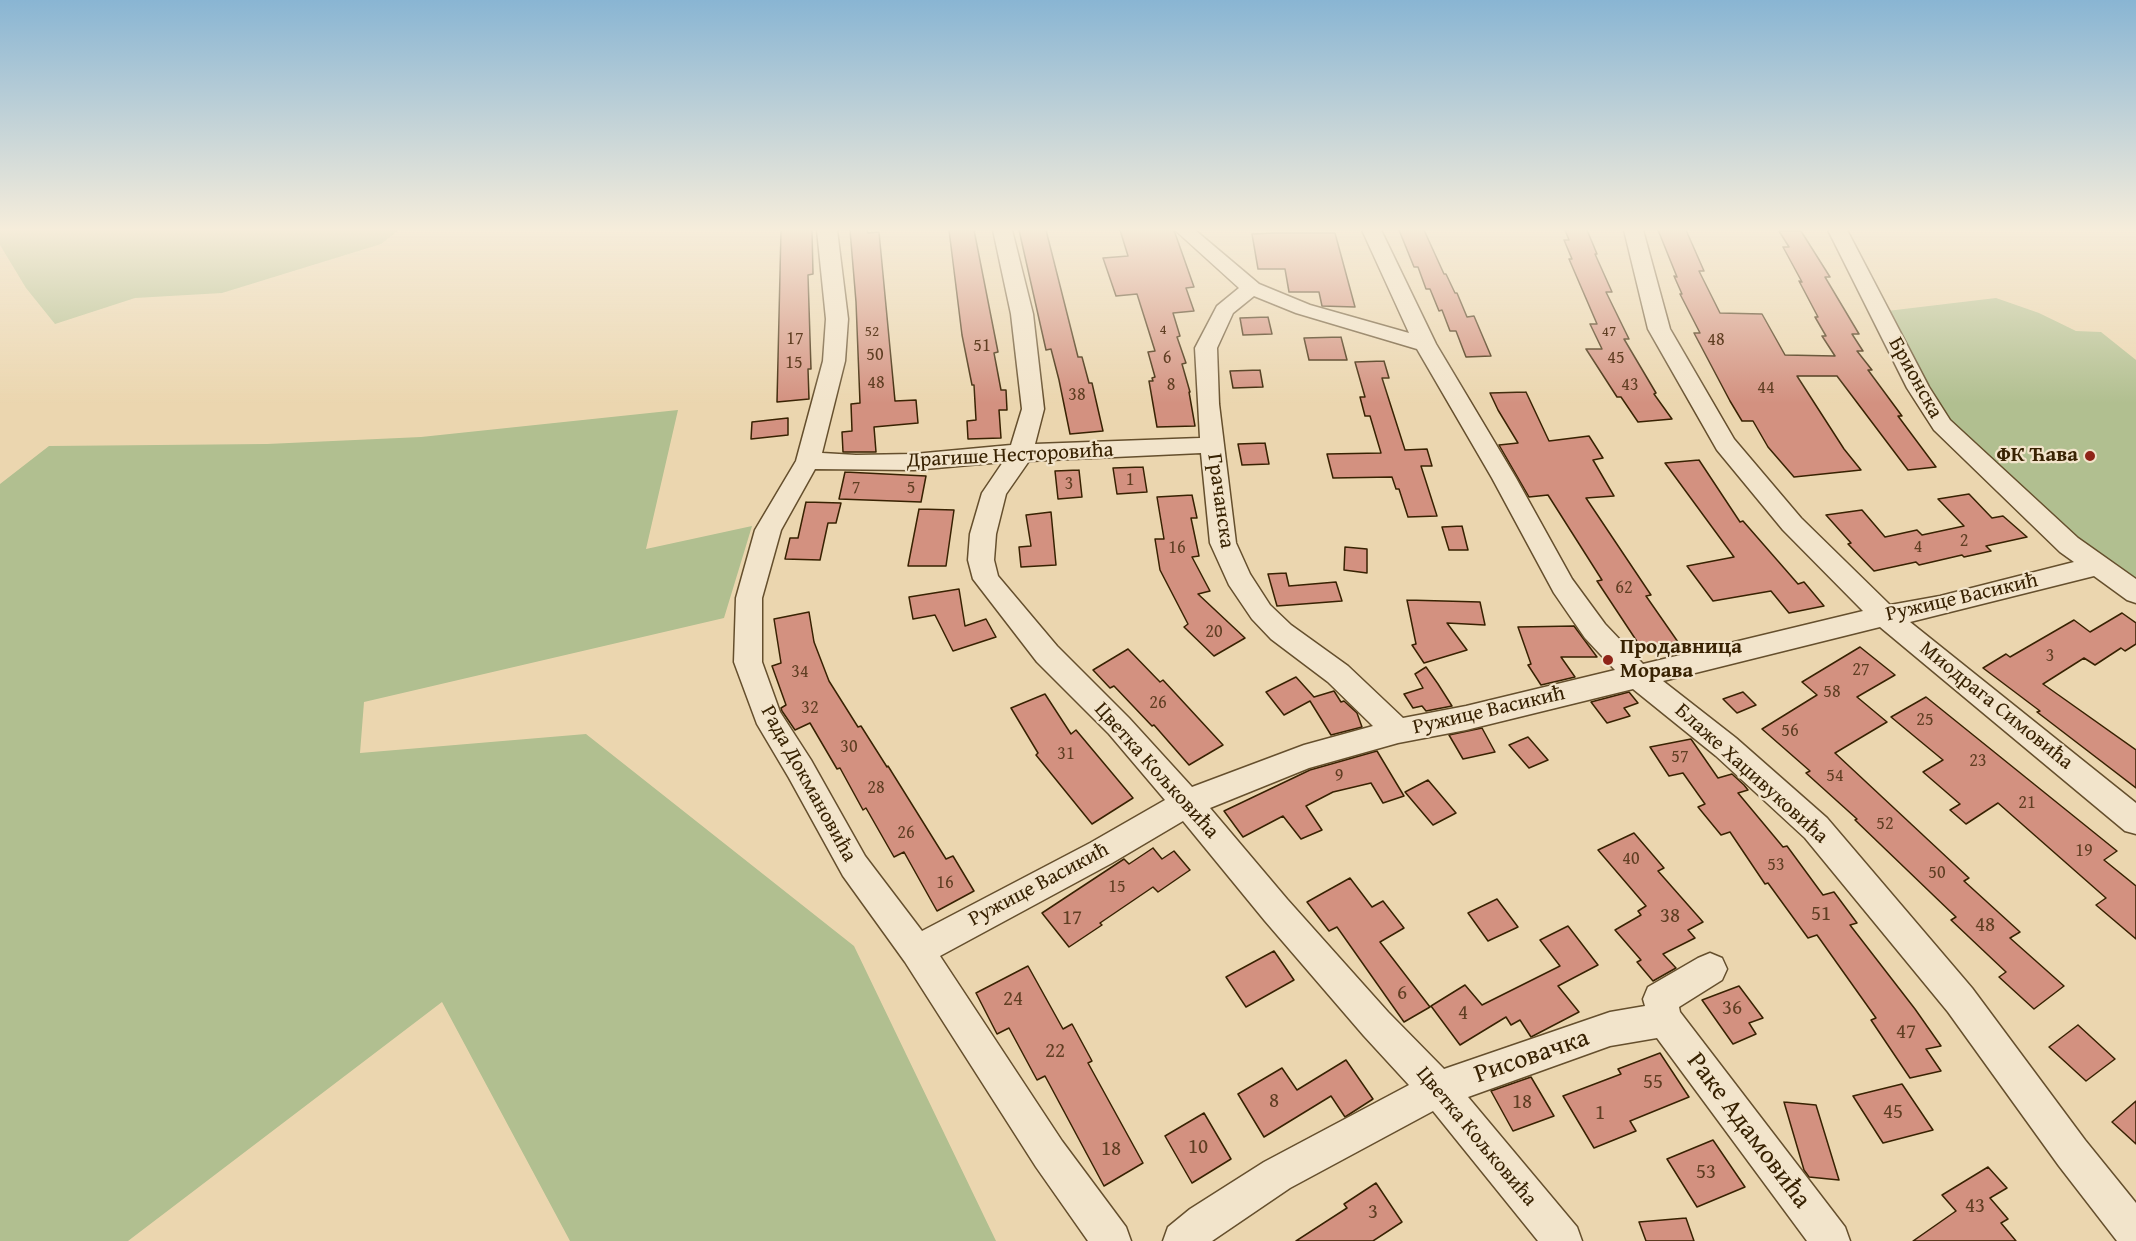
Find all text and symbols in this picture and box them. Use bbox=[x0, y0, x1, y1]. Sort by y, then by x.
house number: 4 bbox=[1159, 321, 1167, 339]
house number: 52 bbox=[865, 323, 879, 341]
house number: 47 bbox=[1602, 323, 1616, 341]
house number: 17 bbox=[786, 328, 804, 350]
house number: 48 bbox=[1707, 329, 1725, 351]
street label: Брионска bbox=[1882, 333, 1948, 423]
house number: 51 bbox=[973, 335, 991, 357]
house number: 50 bbox=[866, 344, 884, 366]
house number: 6 bbox=[1163, 347, 1171, 369]
house number: 45 bbox=[1607, 347, 1625, 369]
house number: 15 bbox=[785, 352, 803, 374]
house number: 48 bbox=[867, 372, 885, 394]
house number: 8 bbox=[1167, 374, 1175, 396]
house number: 43 bbox=[1621, 374, 1639, 396]
house number: 44 bbox=[1757, 377, 1775, 399]
house number: 38 bbox=[1068, 384, 1086, 406]
street label: Драгише Несторовића bbox=[906, 438, 1114, 474]
place label: ФК Ћава bbox=[1996, 443, 2078, 469]
marker: ФК Ћава bbox=[2083, 449, 2097, 463]
street label: Грачанска bbox=[1201, 452, 1239, 550]
house number: 1 bbox=[1126, 469, 1134, 491]
house number: 3 bbox=[1065, 473, 1073, 495]
house number: 7 bbox=[852, 477, 860, 499]
house number: 5 bbox=[907, 477, 915, 499]
house number: 2 bbox=[1960, 530, 1968, 552]
house number: 4 bbox=[1914, 536, 1922, 558]
house number: 16 bbox=[1168, 537, 1186, 559]
street label: Ружице Васикић bbox=[1884, 568, 2040, 628]
house number: 62 bbox=[1615, 577, 1633, 599]
house number: 20 bbox=[1205, 621, 1223, 643]
place label: Продавница Морава bbox=[1620, 635, 1742, 685]
street label: Миодрага Симовића bbox=[1914, 636, 2078, 776]
house number: 3 bbox=[2046, 645, 2054, 667]
marker: Продавница Морава bbox=[1601, 653, 1615, 667]
house number: 27 bbox=[1852, 659, 1870, 681]
house number: 34 bbox=[791, 661, 809, 683]
street label: Ружице Васикић bbox=[1411, 681, 1567, 741]
house number: 58 bbox=[1823, 681, 1841, 703]
house number: 26 bbox=[1149, 692, 1167, 714]
house number: 32 bbox=[801, 697, 819, 719]
street label: Цветка Кољковића bbox=[1088, 698, 1224, 844]
street label: Блаже Хаџивуковића bbox=[1669, 699, 1833, 849]
street label: Рада Докмановића bbox=[755, 701, 861, 867]
house number: 25 bbox=[1916, 709, 1934, 731]
house number: 56 bbox=[1781, 720, 1799, 742]
house number: 30 bbox=[840, 736, 858, 758]
house number: 31 bbox=[1057, 743, 1075, 765]
house number: 57 bbox=[1671, 746, 1689, 768]
house number: 23 bbox=[1969, 750, 1987, 772]
house number: 9 bbox=[1335, 765, 1343, 787]
house number: 54 bbox=[1826, 765, 1844, 787]
house number: 28 bbox=[867, 777, 885, 799]
house number: 21 bbox=[2018, 792, 2036, 814]
house number: 52 bbox=[1876, 813, 1894, 835]
house number: 26 bbox=[897, 822, 915, 844]
street label: Ружице Васикић bbox=[965, 837, 1113, 933]
house number: 19 bbox=[2075, 840, 2093, 862]
house number: 40 bbox=[1622, 848, 1640, 870]
house number: 53 bbox=[1767, 854, 1785, 876]
house number: 50 bbox=[1928, 862, 1946, 884]
house number: 16 bbox=[936, 872, 954, 894]
house number: 15 bbox=[1108, 876, 1126, 898]
house number: 51 bbox=[1811, 902, 1831, 928]
house number: 38 bbox=[1660, 904, 1680, 930]
house number: 17 bbox=[1062, 906, 1082, 932]
house number: 48 bbox=[1975, 913, 1995, 939]
house number: 6 bbox=[1397, 981, 1407, 1007]
house number: 24 bbox=[1003, 987, 1023, 1013]
house number: 36 bbox=[1722, 996, 1742, 1022]
house number: 4 bbox=[1458, 1001, 1468, 1027]
house number: 47 bbox=[1896, 1020, 1916, 1046]
street label: Рисовачка bbox=[1471, 1023, 1593, 1091]
house number: 22 bbox=[1045, 1039, 1065, 1065]
street label: Раке Адамовића bbox=[1679, 1047, 1817, 1215]
street label: Цветка Кољковића bbox=[1410, 1062, 1542, 1212]
house number: 55 bbox=[1643, 1070, 1663, 1096]
house number: 8 bbox=[1269, 1089, 1279, 1115]
house number: 18 bbox=[1512, 1090, 1532, 1116]
house number: 45 bbox=[1883, 1100, 1903, 1126]
house number: 1 bbox=[1595, 1101, 1605, 1127]
house number: 10 bbox=[1188, 1135, 1208, 1161]
house number: 18 bbox=[1101, 1137, 1121, 1163]
house number: 53 bbox=[1696, 1160, 1716, 1186]
house number: 43 bbox=[1965, 1194, 1985, 1220]
house number: 3 bbox=[1368, 1200, 1378, 1226]

